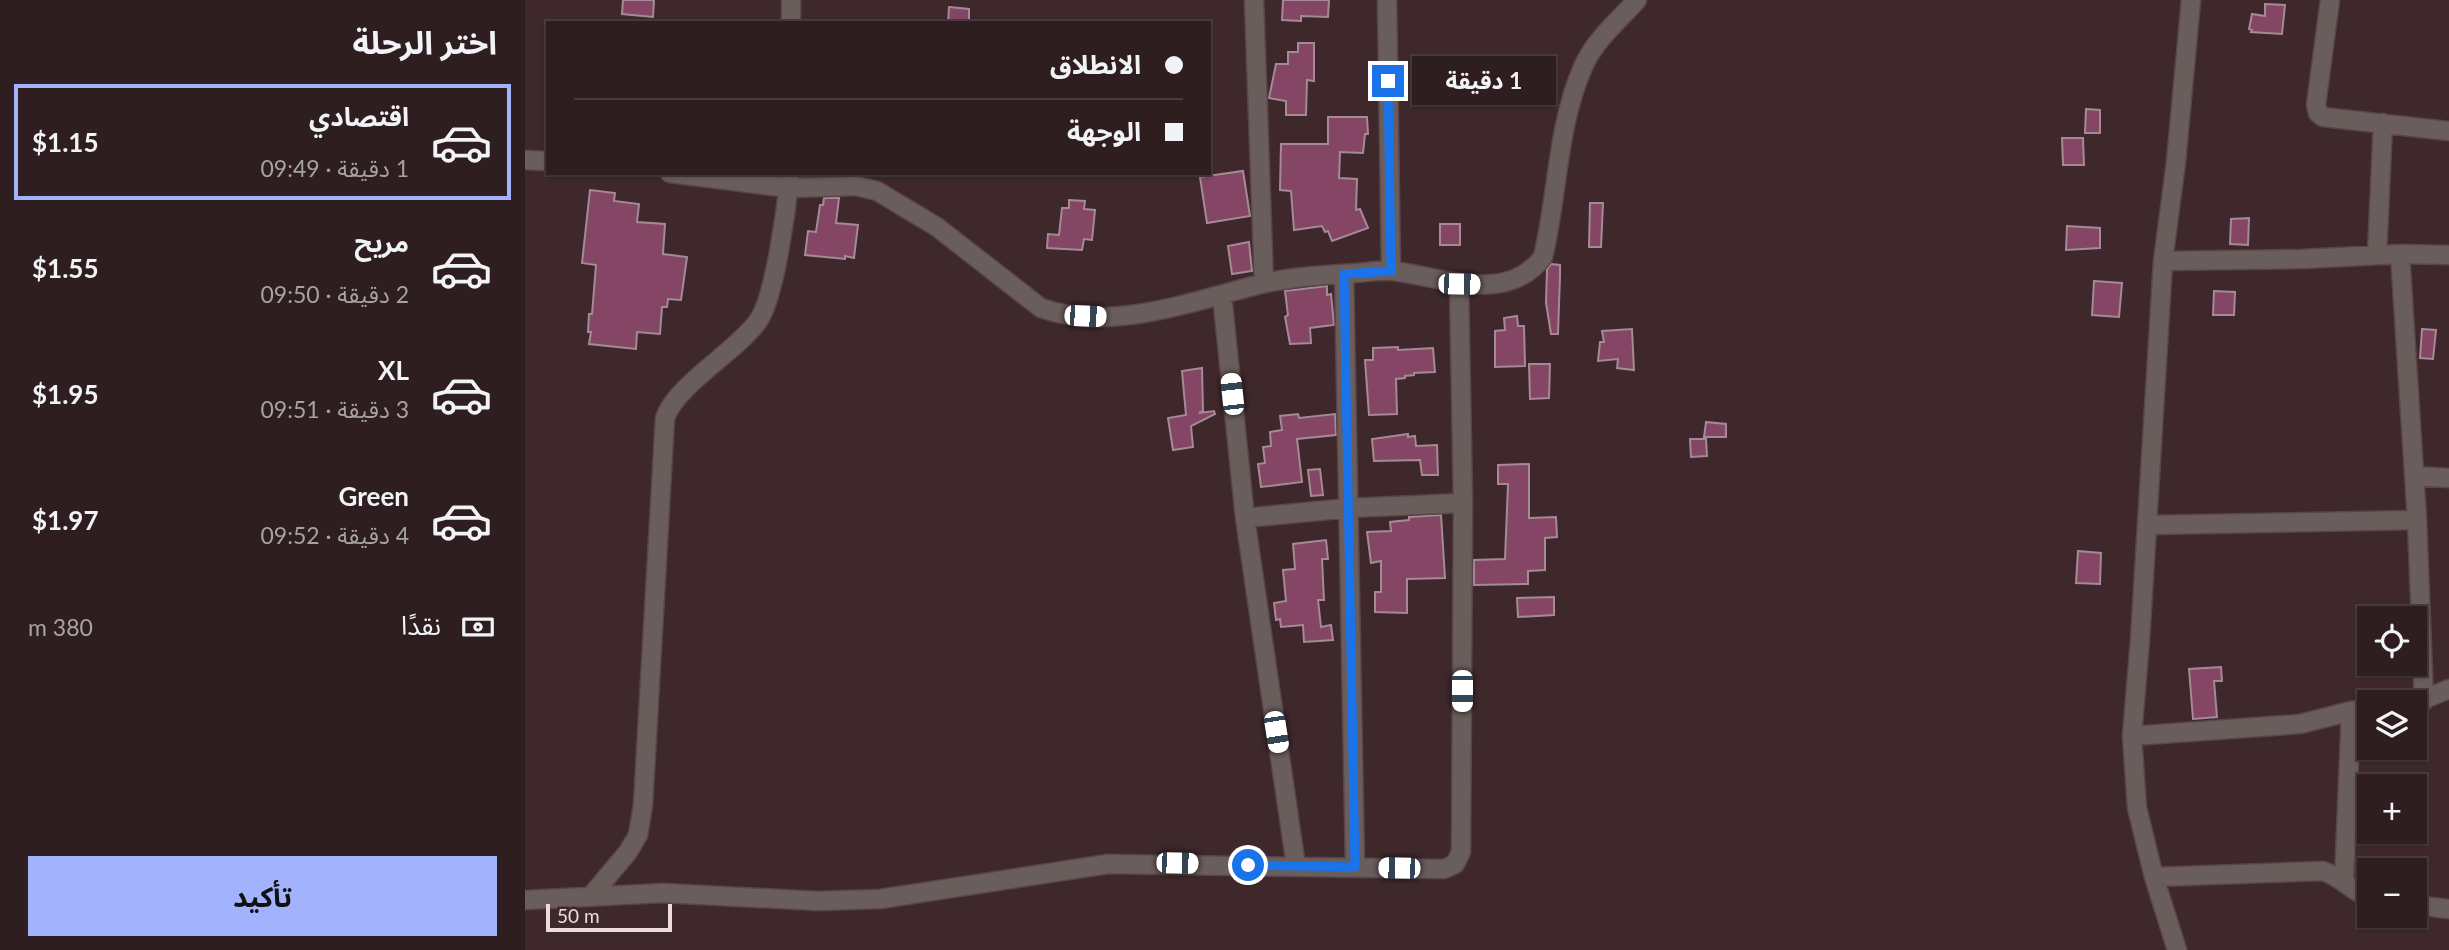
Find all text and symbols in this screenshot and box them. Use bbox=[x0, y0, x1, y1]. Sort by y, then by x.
text: اختر الرحلة bbox=[353, 22, 497, 61]
text: الانطلاق bbox=[1050, 48, 1141, 80]
callout: 1 دقيقة bbox=[1413, 56, 1556, 106]
route end bbox=[1372, 65, 1404, 97]
text: 1 دقيقة bbox=[1446, 66, 1522, 94]
text: اقتصادي bbox=[309, 100, 409, 132]
icon: car bbox=[430, 111, 493, 174]
text: الوجهة bbox=[1067, 115, 1141, 147]
text: $1.15 bbox=[32, 126, 99, 158]
text: 1 دقيقة · 09:49 bbox=[261, 154, 409, 182]
text: مريح bbox=[354, 226, 409, 258]
icon: car bbox=[430, 237, 493, 300]
text: $1.55 bbox=[32, 252, 99, 284]
car bbox=[1438, 273, 1481, 295]
text: 2 دقيقة · 09:50 bbox=[261, 280, 409, 308]
car bbox=[1064, 305, 1107, 327]
text: XL bbox=[378, 354, 409, 386]
icon: car bbox=[430, 363, 493, 426]
car bbox=[1220, 372, 1245, 416]
text: $1.95 bbox=[32, 378, 99, 410]
text: 3 دقيقة · 09:51 bbox=[261, 395, 409, 423]
text: Green bbox=[339, 480, 409, 512]
icon: car bbox=[430, 489, 493, 552]
text: $1.97 bbox=[32, 504, 99, 536]
text: 4 دقيقة · 09:52 bbox=[261, 521, 409, 549]
map controls bbox=[2357, 606, 2427, 928]
button: locate bbox=[2357, 606, 2427, 676]
icon: cash bbox=[459, 608, 497, 646]
text: نقدًا bbox=[401, 609, 441, 641]
text: 380 m bbox=[28, 613, 93, 641]
car bbox=[1452, 670, 1473, 712]
button: layers bbox=[2357, 690, 2427, 760]
car bbox=[1263, 710, 1290, 754]
button: + bbox=[2357, 774, 2427, 844]
route start bbox=[1232, 849, 1264, 881]
car bbox=[1156, 852, 1199, 874]
button: تأكيد bbox=[28, 856, 497, 936]
car bbox=[1378, 857, 1421, 879]
button: − bbox=[2357, 858, 2427, 928]
scale bar bbox=[546, 901, 672, 933]
text: 50 m bbox=[557, 904, 600, 927]

